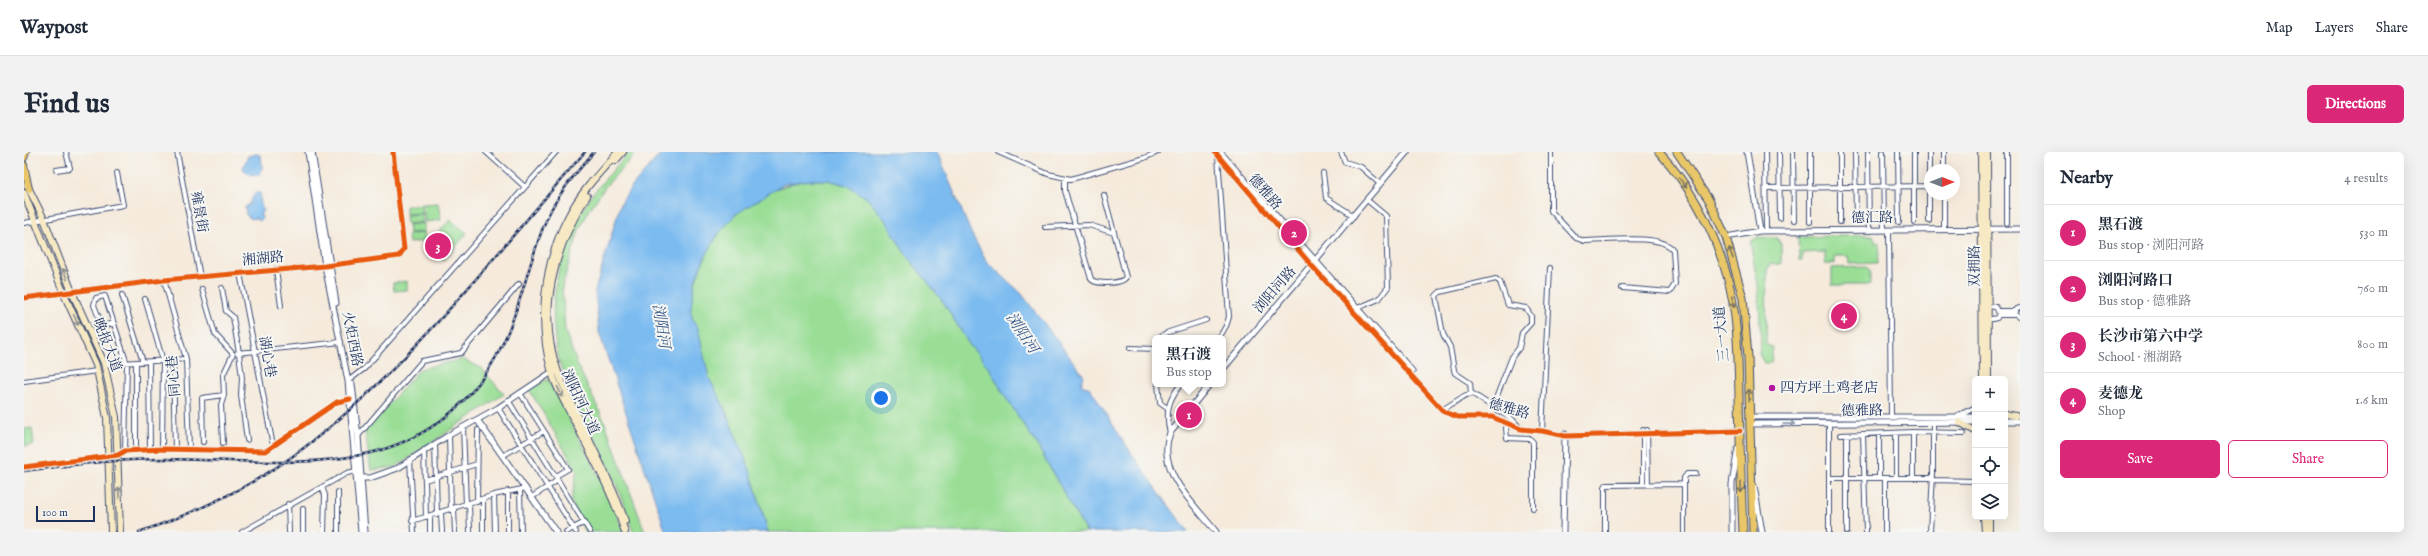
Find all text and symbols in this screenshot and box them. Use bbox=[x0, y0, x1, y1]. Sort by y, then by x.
text: Waypost bbox=[20, 16, 88, 40]
text: Map bbox=[2266, 19, 2293, 37]
text: Layers bbox=[2315, 19, 2354, 37]
text: Share bbox=[2376, 19, 2408, 37]
button: Directions bbox=[2307, 85, 2404, 123]
text: Find us bbox=[24, 87, 110, 122]
north arrow bbox=[1924, 164, 1960, 200]
text: Nearby bbox=[2060, 168, 2113, 189]
street label: 德雅路 bbox=[1244, 170, 1286, 214]
text: 4 results bbox=[2344, 170, 2388, 187]
one-way arrow bbox=[1679, 177, 1687, 188]
street label: 雍景街 bbox=[186, 190, 212, 234]
street label: 德汇路 bbox=[1851, 209, 1893, 227]
text: 黑石渡 bbox=[2098, 215, 2143, 234]
pin: 2 bbox=[1281, 218, 1307, 248]
text: 1 bbox=[2071, 224, 2075, 241]
text: 530 m bbox=[2359, 224, 2388, 241]
pin: 3 bbox=[425, 231, 451, 261]
text: Bus stop · 浏阳河路 bbox=[2098, 237, 2204, 254]
street label: 双拥路 bbox=[1966, 245, 1984, 287]
one-way arrow bbox=[1727, 247, 1734, 260]
street label: 湘湖路 bbox=[241, 248, 285, 270]
street label: 浏阳河路 bbox=[1250, 263, 1300, 317]
one-way arrow bbox=[61, 269, 69, 281]
text: 浏阳河路口 bbox=[2098, 271, 2173, 290]
text: 2 bbox=[2070, 280, 2076, 297]
text: 760 m bbox=[2357, 280, 2388, 297]
text: Bus stop · 德雅路 bbox=[2098, 293, 2191, 310]
one-way arrow bbox=[1729, 295, 1737, 308]
pin: 4 bbox=[1831, 301, 1857, 331]
water label: 浏阳河 bbox=[648, 302, 674, 353]
street label: 三一大道 bbox=[1711, 305, 1733, 363]
water label: 浏阳河 bbox=[1002, 309, 1044, 359]
street label: 火炬西路 bbox=[338, 310, 366, 368]
one-way arrow bbox=[73, 314, 80, 326]
street label: 晚报大道 bbox=[89, 316, 125, 374]
text: 长沙市第六中学 bbox=[2098, 327, 2203, 346]
street label: 湖心巷 bbox=[254, 335, 280, 379]
popup bbox=[1152, 335, 1226, 387]
text: 3 bbox=[2071, 336, 2075, 353]
text: 800 m bbox=[2357, 336, 2388, 353]
text: 黑石渡 bbox=[1166, 345, 1211, 364]
text: School · 湘湖路 bbox=[2098, 349, 2182, 366]
street label: 同心巷 bbox=[163, 354, 185, 398]
text: Bus stop bbox=[1166, 364, 1212, 381]
street label: 浏阳河大道 bbox=[557, 366, 603, 438]
map controls bbox=[1972, 376, 2008, 520]
button: + bbox=[1972, 376, 2008, 412]
place label: 四方坪土鸡老店 bbox=[1780, 379, 1878, 397]
marker: 四方坪土鸡老店 bbox=[1767, 383, 1777, 393]
text: 麦德龙 bbox=[2098, 384, 2143, 403]
one-way arrow bbox=[557, 386, 564, 398]
your location bbox=[871, 388, 891, 408]
one-way arrow bbox=[1746, 389, 1753, 402]
text: 4 bbox=[2070, 392, 2076, 409]
text: 1.6 km bbox=[2355, 392, 2388, 409]
street label: 德雅路 bbox=[1486, 395, 1532, 423]
pin: 1 bbox=[1176, 400, 1202, 430]
street label: 德雅路 bbox=[1841, 402, 1883, 420]
text: Shop bbox=[2098, 403, 2126, 420]
button: − bbox=[1972, 412, 2008, 448]
one-way arrow bbox=[1782, 420, 1795, 428]
button: Save bbox=[2060, 440, 2220, 478]
button: Share bbox=[2228, 440, 2388, 478]
button: locate bbox=[1972, 448, 2008, 484]
one-way arrow bbox=[1738, 480, 1745, 493]
button: layers bbox=[1972, 484, 2008, 520]
one-way arrow bbox=[115, 487, 123, 500]
scale bar bbox=[36, 504, 95, 523]
text: 100 m bbox=[42, 506, 68, 520]

